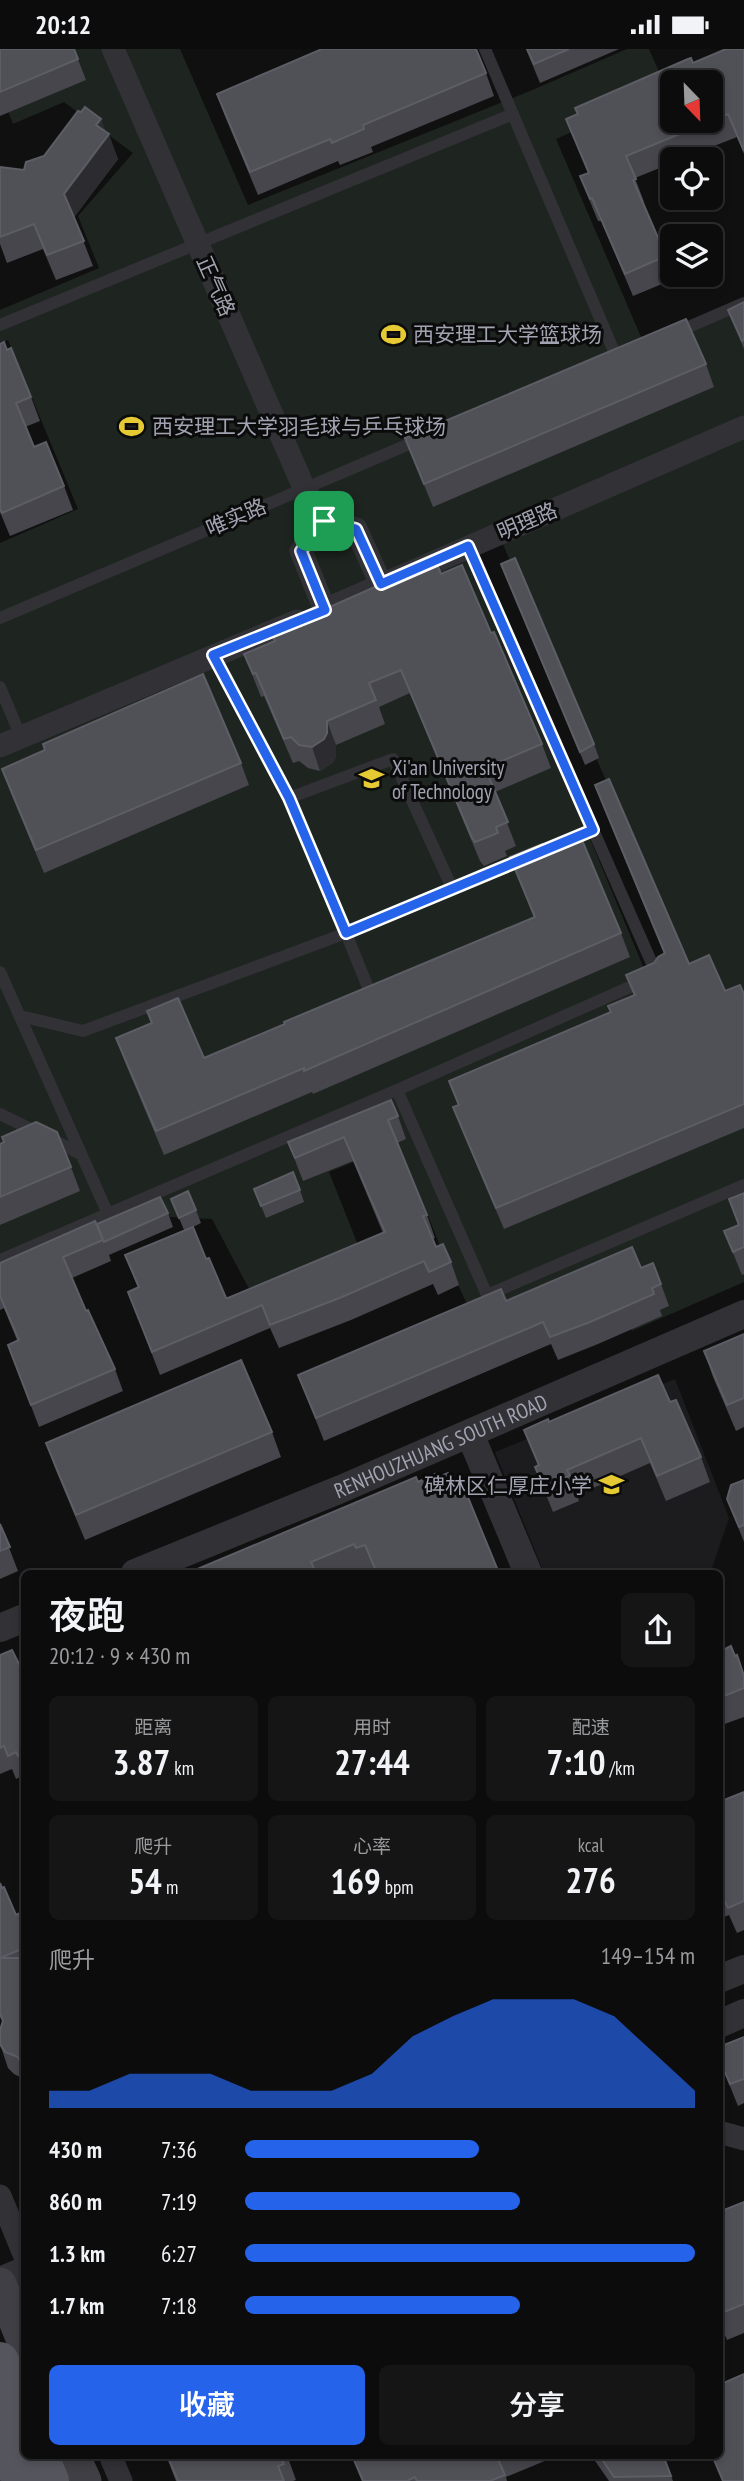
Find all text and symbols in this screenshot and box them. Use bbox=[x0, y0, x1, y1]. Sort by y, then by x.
text: 20:12 bbox=[35, 8, 91, 41]
north arrow bbox=[660, 70, 723, 133]
map controls bbox=[660, 70, 723, 287]
button: locate bbox=[660, 147, 723, 210]
button: layers bbox=[660, 224, 723, 287]
street label: 正气路 bbox=[191, 252, 241, 320]
sports icon: 西安理工大学篮球场 bbox=[379, 320, 407, 348]
place label: 西安理工大学篮球场 bbox=[413, 321, 602, 348]
sports icon: 西安理工大学羽毛球与乒乓球场 bbox=[118, 412, 146, 440]
place label: 西安理工大学羽毛球与乒乓球场 bbox=[152, 413, 446, 440]
pin bbox=[294, 491, 354, 551]
street label: 唯实路 bbox=[202, 492, 270, 542]
street label: 明理路 bbox=[493, 496, 561, 546]
icon: arrive bbox=[305, 502, 343, 540]
place label: Xi'an University of Technology bbox=[392, 754, 504, 805]
school or university icon: Xi'an University of Technology bbox=[358, 765, 386, 793]
street label: RENHOUZHUANG SOUTH ROAD bbox=[330, 1388, 551, 1504]
school or university icon: 碑林区仁厚庄小学 bbox=[598, 1471, 626, 1499]
place label: 碑林区仁厚庄小学 bbox=[424, 1472, 592, 1499]
text: 夜跑 bbox=[49, 1590, 125, 1639]
button: share bbox=[621, 1593, 695, 1667]
text: 20:12 · 9 × 430 m bbox=[49, 1641, 190, 1670]
text: 距离 bbox=[134, 1715, 172, 1739]
text: 用时 bbox=[353, 1715, 391, 1739]
text: 配速 bbox=[572, 1715, 610, 1739]
text: 3.87 bbox=[113, 1739, 170, 1785]
text: 27:44 bbox=[334, 1739, 410, 1785]
text: 7:10 bbox=[546, 1739, 605, 1785]
text: km bbox=[170, 1756, 194, 1780]
text: /km bbox=[605, 1756, 635, 1780]
text: kcal bbox=[578, 1833, 604, 1857]
text: 爬升 bbox=[134, 1834, 172, 1858]
text: 心率 bbox=[353, 1834, 391, 1858]
text: 276 bbox=[566, 1857, 616, 1903]
text: 54 bbox=[128, 1858, 162, 1904]
text: 169 bbox=[330, 1858, 381, 1904]
text: m bbox=[162, 1875, 178, 1899]
text: bpm bbox=[381, 1875, 414, 1899]
text: 149–154 m bbox=[601, 1941, 695, 1970]
text: 爬升 bbox=[49, 1945, 95, 1974]
text: 430 m bbox=[49, 2135, 102, 2164]
text: 7:36 bbox=[161, 2135, 197, 2164]
text: 860 m bbox=[49, 2187, 102, 2216]
text: 7:19 bbox=[161, 2187, 197, 2216]
text: 1.3 km bbox=[49, 2239, 105, 2268]
text: 6:27 bbox=[161, 2239, 197, 2268]
text: 1.7 km bbox=[49, 2291, 104, 2320]
text: 7:18 bbox=[161, 2291, 197, 2320]
button: 收藏 bbox=[49, 2365, 365, 2445]
button: 分享 bbox=[379, 2365, 695, 2445]

